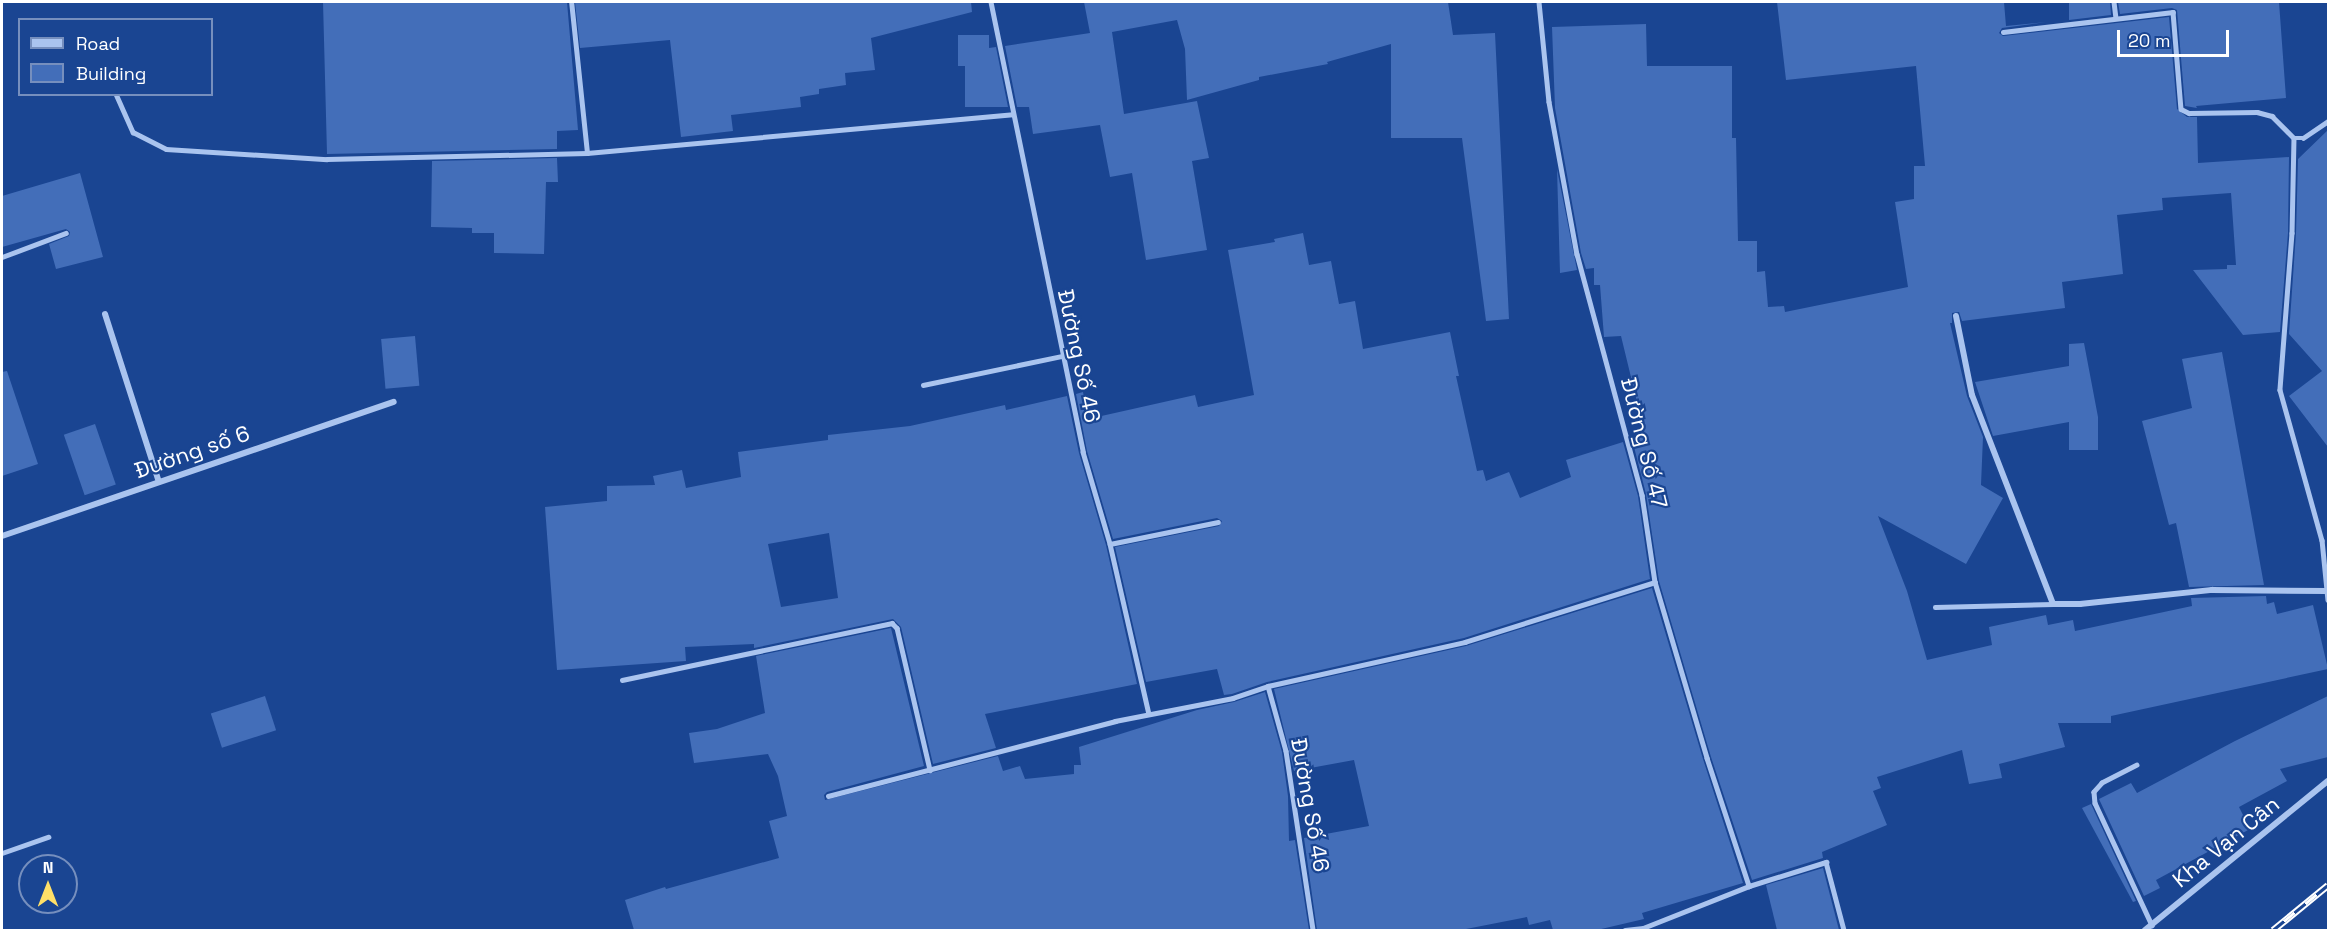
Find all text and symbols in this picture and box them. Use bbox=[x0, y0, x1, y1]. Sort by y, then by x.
legend bbox=[18, 18, 213, 96]
scale bar bbox=[2120, 18, 2232, 56]
text: 20 m bbox=[2128, 29, 2171, 52]
text: Road bbox=[76, 32, 120, 55]
text: Building bbox=[76, 62, 146, 85]
street label: Đường Số 46 bbox=[1052, 287, 1106, 425]
street label: Đường Số 47 bbox=[1615, 375, 1673, 511]
street label: Đường số 6 bbox=[131, 420, 253, 484]
street label: Đường Số 46 bbox=[1285, 736, 1335, 874]
street label: Kha Vạn Cân bbox=[2167, 791, 2285, 893]
north arrow bbox=[18, 854, 78, 914]
text: N bbox=[43, 857, 53, 878]

